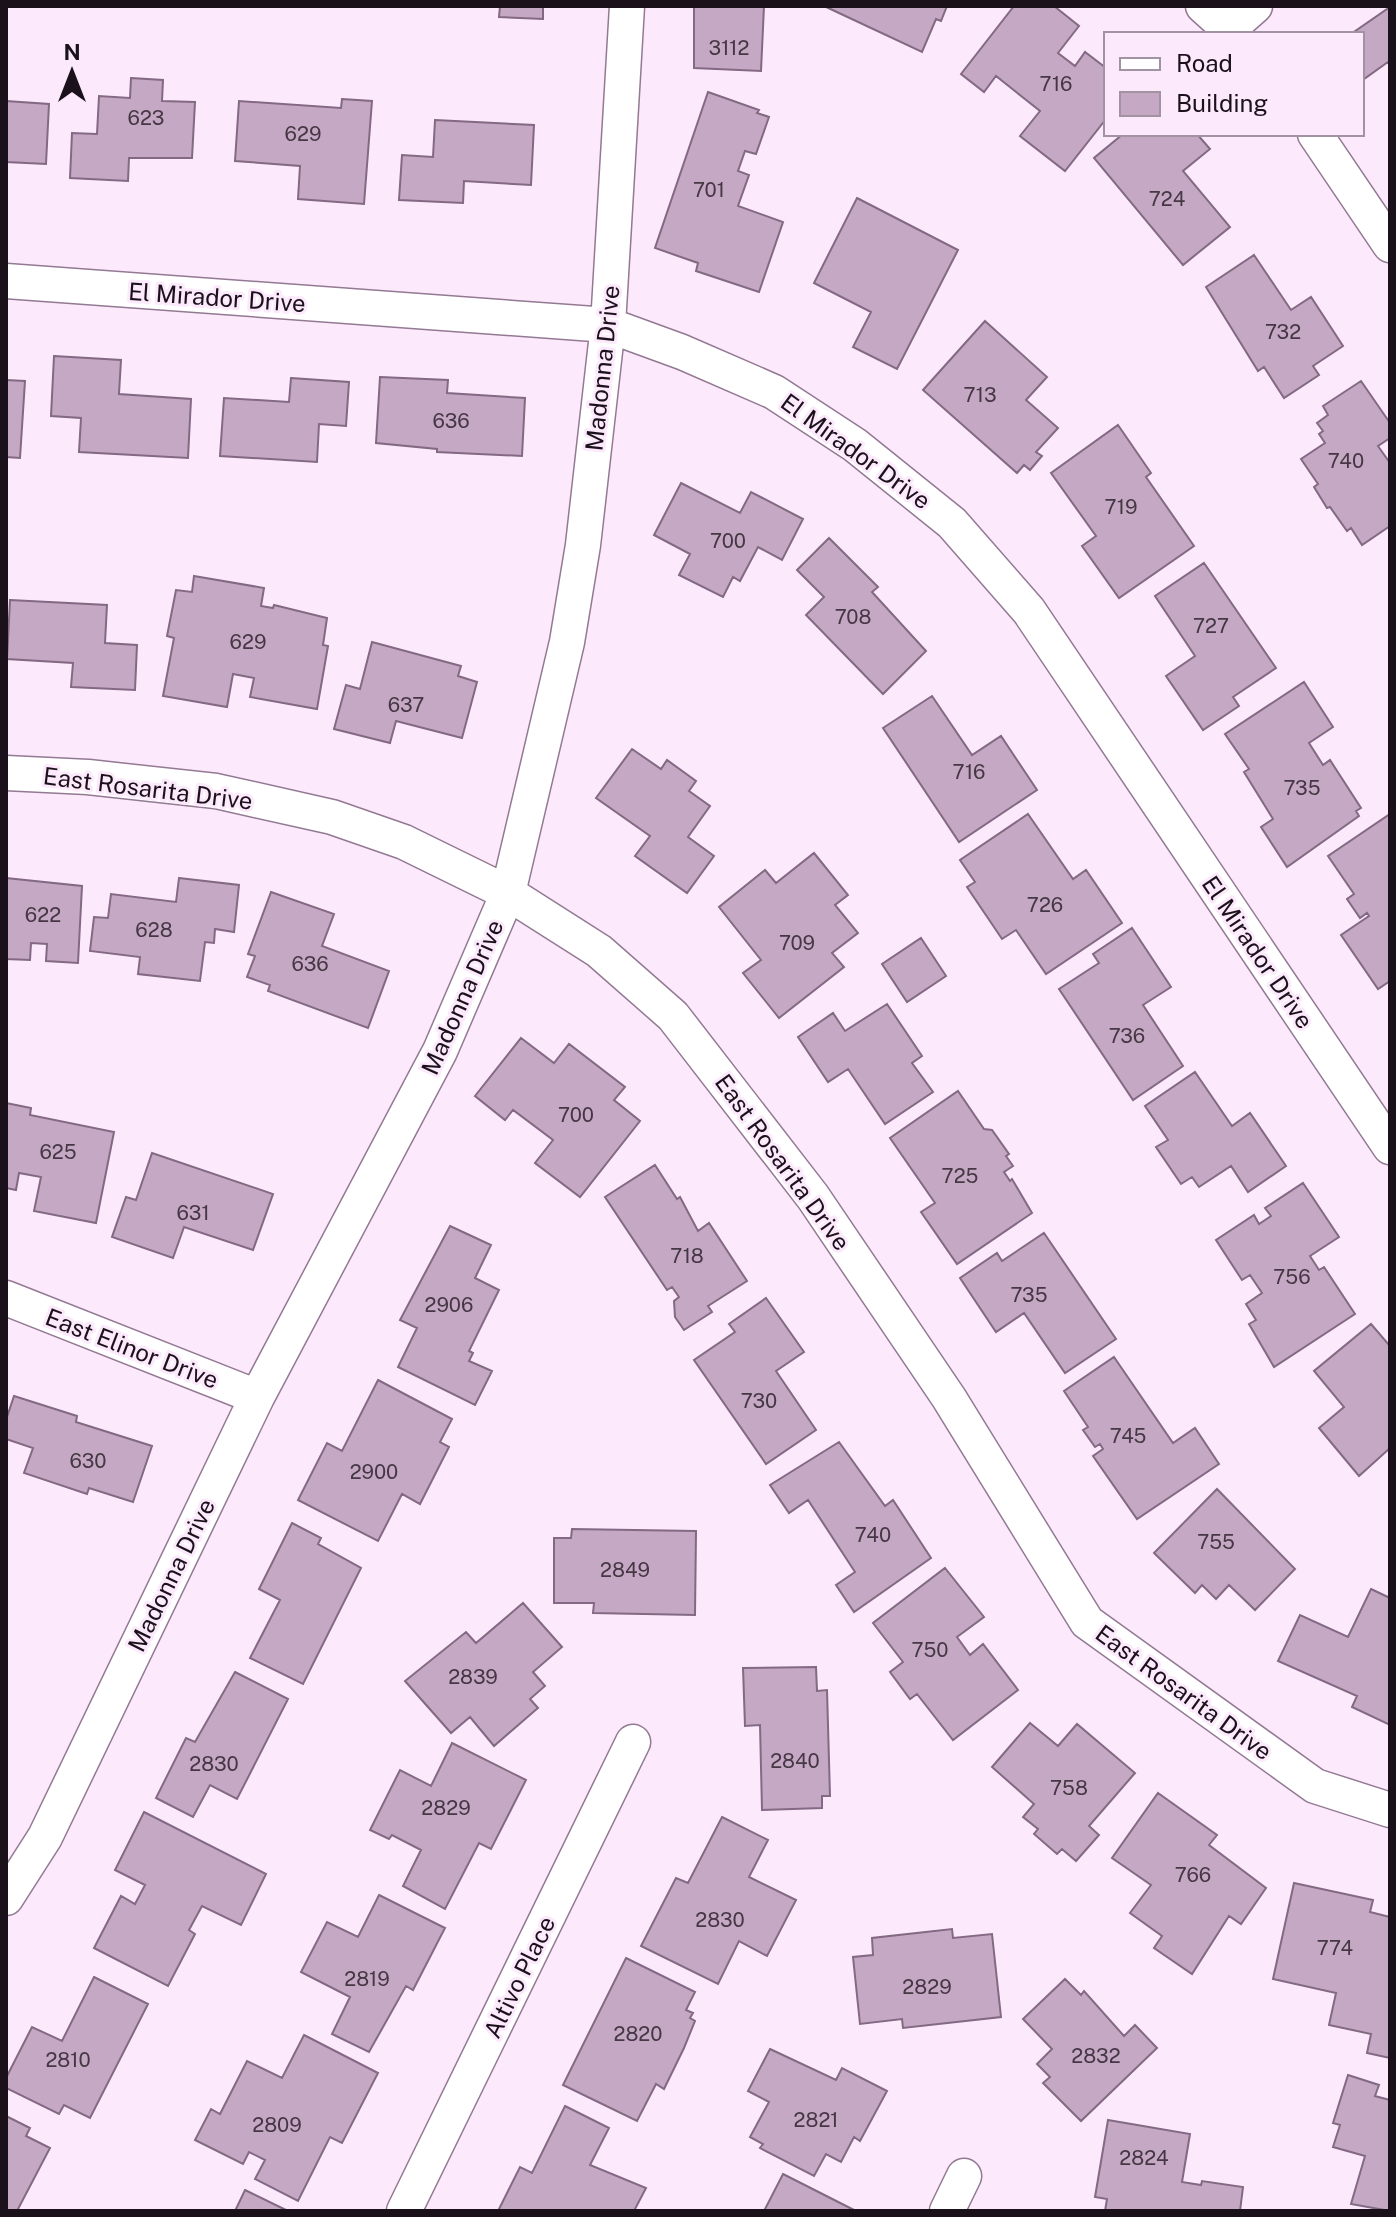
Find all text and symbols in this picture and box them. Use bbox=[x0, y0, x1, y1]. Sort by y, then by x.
north arrow bbox=[32, 32, 112, 112]
legend bbox=[1104, 32, 1364, 136]
house number: 3112 bbox=[709, 36, 749, 60]
text: N bbox=[63, 39, 81, 65]
text: Road bbox=[1176, 49, 1233, 77]
house number: 716 bbox=[1040, 72, 1073, 96]
text: Building bbox=[1176, 89, 1268, 117]
house number: 623 bbox=[128, 106, 164, 130]
house number: 629 bbox=[285, 122, 321, 146]
house number: 701 bbox=[693, 178, 725, 202]
house number: 724 bbox=[1149, 187, 1185, 211]
street label: El Mirador Drive bbox=[127, 277, 307, 317]
street label: Madonna Drive bbox=[579, 284, 625, 452]
house number: 732 bbox=[1265, 320, 1301, 344]
house number: 713 bbox=[963, 383, 997, 407]
street label: El Mirador Drive bbox=[776, 387, 936, 515]
house number: 636 bbox=[432, 409, 470, 433]
house number: 740 bbox=[1328, 449, 1364, 473]
house number: 719 bbox=[1104, 495, 1138, 519]
house number: 700 bbox=[710, 529, 746, 553]
house number: 708 bbox=[835, 605, 871, 629]
house number: 727 bbox=[1193, 614, 1229, 638]
house number: 629 bbox=[230, 630, 266, 654]
house number: 637 bbox=[388, 693, 424, 717]
house number: 716 bbox=[953, 760, 986, 784]
street label: East Rosarita Drive bbox=[42, 761, 254, 815]
house number: 735 bbox=[1283, 776, 1321, 800]
street label: El Mirador Drive bbox=[1197, 870, 1319, 1034]
house number: 726 bbox=[1027, 893, 1063, 917]
house number: 622 bbox=[25, 903, 61, 927]
street label: Madonna Drive bbox=[415, 915, 509, 1079]
house number: 628 bbox=[135, 918, 173, 942]
house number: 709 bbox=[779, 931, 815, 955]
house number: 636 bbox=[291, 952, 329, 976]
house number: 736 bbox=[1109, 1024, 1145, 1048]
street label: East Rosarita Drive bbox=[710, 1068, 856, 1256]
house number: 700 bbox=[558, 1103, 594, 1127]
house number: 625 bbox=[39, 1140, 77, 1164]
house number: 725 bbox=[942, 1164, 978, 1188]
house number: 631 bbox=[176, 1201, 210, 1225]
house number: 718 bbox=[670, 1244, 704, 1268]
house number: 756 bbox=[1273, 1265, 1311, 1289]
house number: 735 bbox=[1010, 1283, 1048, 1307]
house number: 2906 bbox=[425, 1293, 473, 1317]
street label: East Elinor Drive bbox=[42, 1302, 222, 1394]
house number: 730 bbox=[741, 1389, 777, 1413]
house number: 745 bbox=[1110, 1424, 1146, 1448]
house number: 630 bbox=[69, 1449, 107, 1473]
house number: 2900 bbox=[350, 1460, 398, 1484]
street label: Madonna Drive bbox=[122, 1494, 220, 1656]
house number: 740 bbox=[855, 1523, 891, 1547]
house number: 755 bbox=[1197, 1530, 1235, 1554]
house number: 2849 bbox=[600, 1558, 650, 1582]
street label: East Rosarita Drive bbox=[1090, 1619, 1278, 1765]
house number: 750 bbox=[911, 1638, 949, 1662]
house number: 2839 bbox=[448, 1665, 498, 1689]
house number: 2840 bbox=[770, 1749, 820, 1773]
house number: 2830 bbox=[189, 1752, 239, 1776]
house number: 758 bbox=[1050, 1776, 1088, 1800]
house number: 2829 bbox=[421, 1796, 471, 1820]
house number: 766 bbox=[1175, 1863, 1211, 1887]
house number: 2830 bbox=[695, 1908, 745, 1932]
street label: Altivo Place bbox=[477, 1912, 561, 2042]
house number: 774 bbox=[1317, 1936, 1353, 1960]
house number: 2819 bbox=[344, 1967, 390, 1991]
house number: 2829 bbox=[902, 1975, 952, 1999]
house number: 2820 bbox=[613, 2022, 663, 2046]
house number: 2832 bbox=[1071, 2044, 1121, 2068]
house number: 2810 bbox=[45, 2048, 91, 2072]
house number: 2821 bbox=[794, 2108, 838, 2132]
house number: 2809 bbox=[252, 2113, 302, 2137]
house number: 2824 bbox=[1119, 2146, 1169, 2170]

